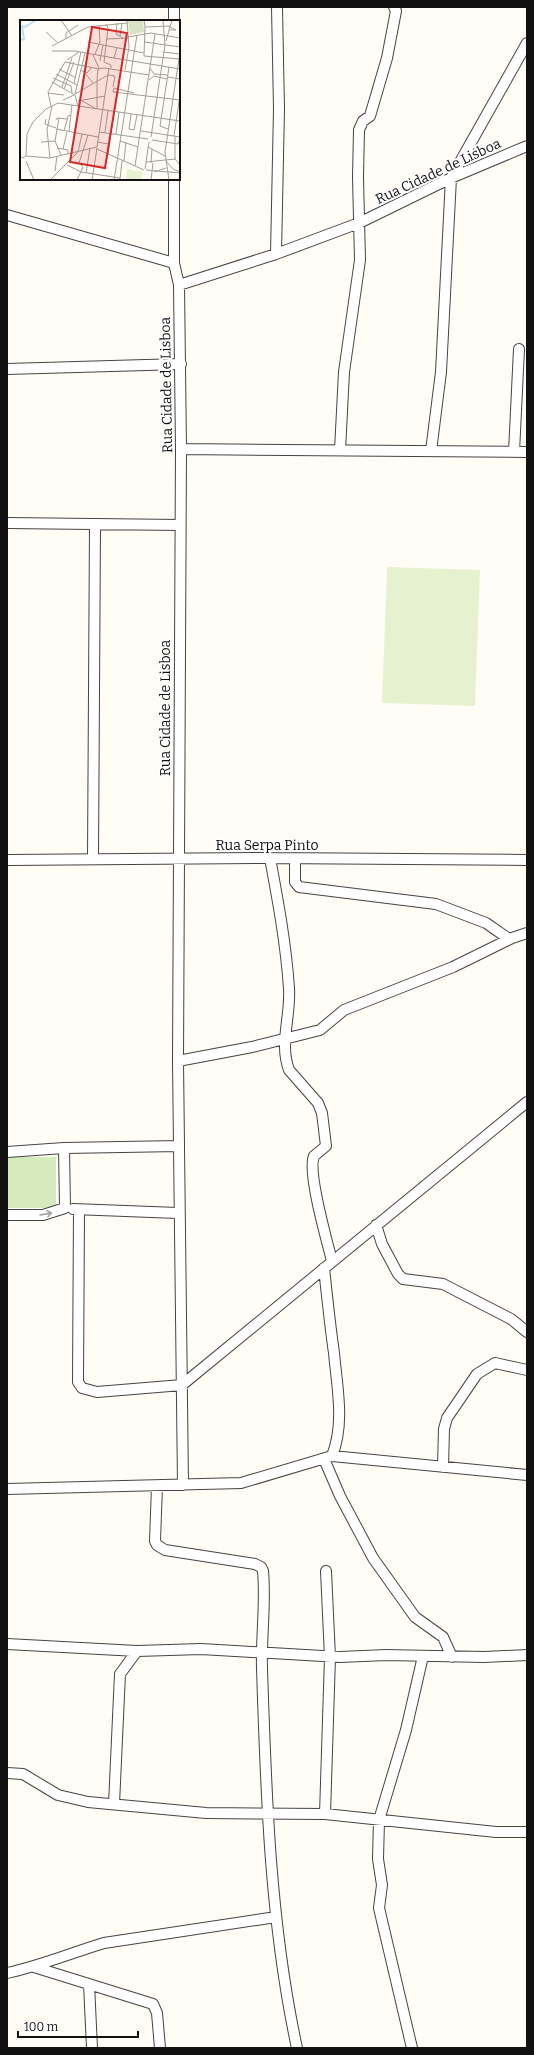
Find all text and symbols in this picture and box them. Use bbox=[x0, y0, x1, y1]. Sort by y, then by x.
inset map bbox=[20, 20, 180, 180]
street label: Rua Cidade de Lisboa bbox=[373, 135, 504, 208]
street label: Rua Cidade de Lisboa bbox=[157, 316, 176, 453]
street label: Rua Cidade de Lisboa bbox=[157, 639, 174, 776]
street label: Rua Serpa Pinto bbox=[216, 837, 318, 854]
one-way arrow bbox=[39, 1210, 52, 1218]
scale bar bbox=[18, 2013, 138, 2039]
text: 100 m bbox=[24, 2020, 59, 2034]

